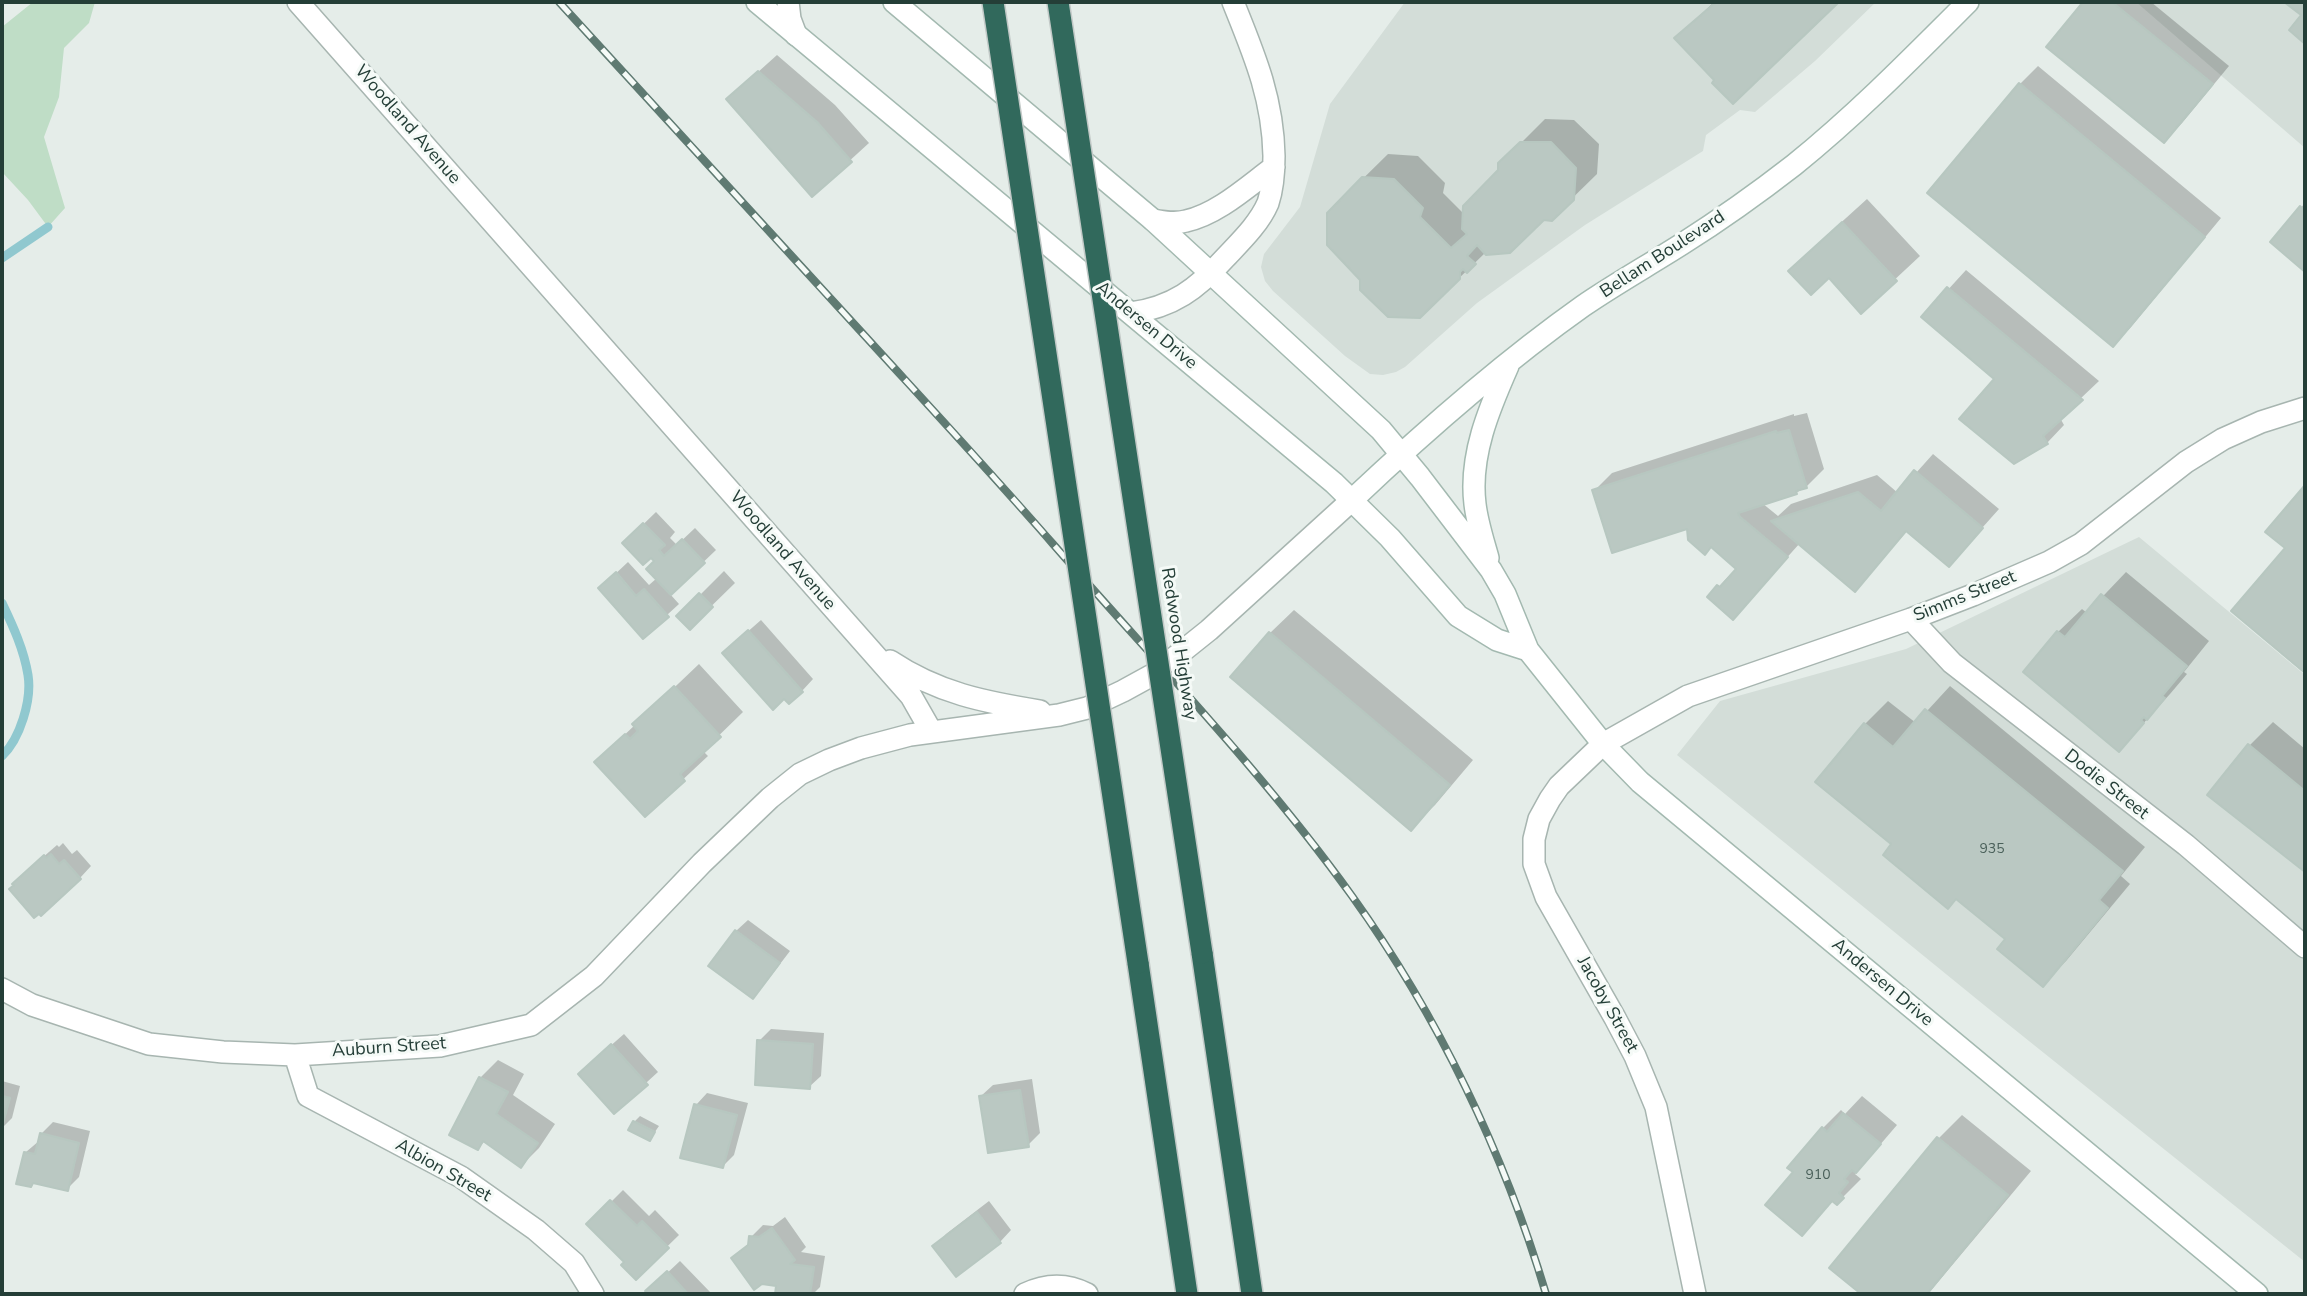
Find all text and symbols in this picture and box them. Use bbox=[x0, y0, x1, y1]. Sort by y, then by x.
street label: Woodland Avenue bbox=[349, 61, 465, 189]
street label: Bellam Boulevard bbox=[1597, 207, 1729, 303]
street label: Andersen Drive bbox=[1091, 277, 1201, 375]
street label: Woodland Avenue bbox=[724, 487, 840, 615]
street label: Redwood Highway bbox=[1155, 566, 1201, 722]
street label: Simms Street bbox=[1911, 567, 2019, 627]
street label: Dodie Street bbox=[2059, 745, 2153, 825]
house number: 935 bbox=[1979, 842, 2005, 858]
street label: Andersen Drive bbox=[1827, 934, 1937, 1032]
street label: Jacoby Street bbox=[1572, 953, 1642, 1057]
street label: Auburn Street bbox=[331, 1033, 447, 1063]
street label: Albion Street bbox=[391, 1135, 495, 1207]
house number: 910 bbox=[1805, 1168, 1831, 1184]

